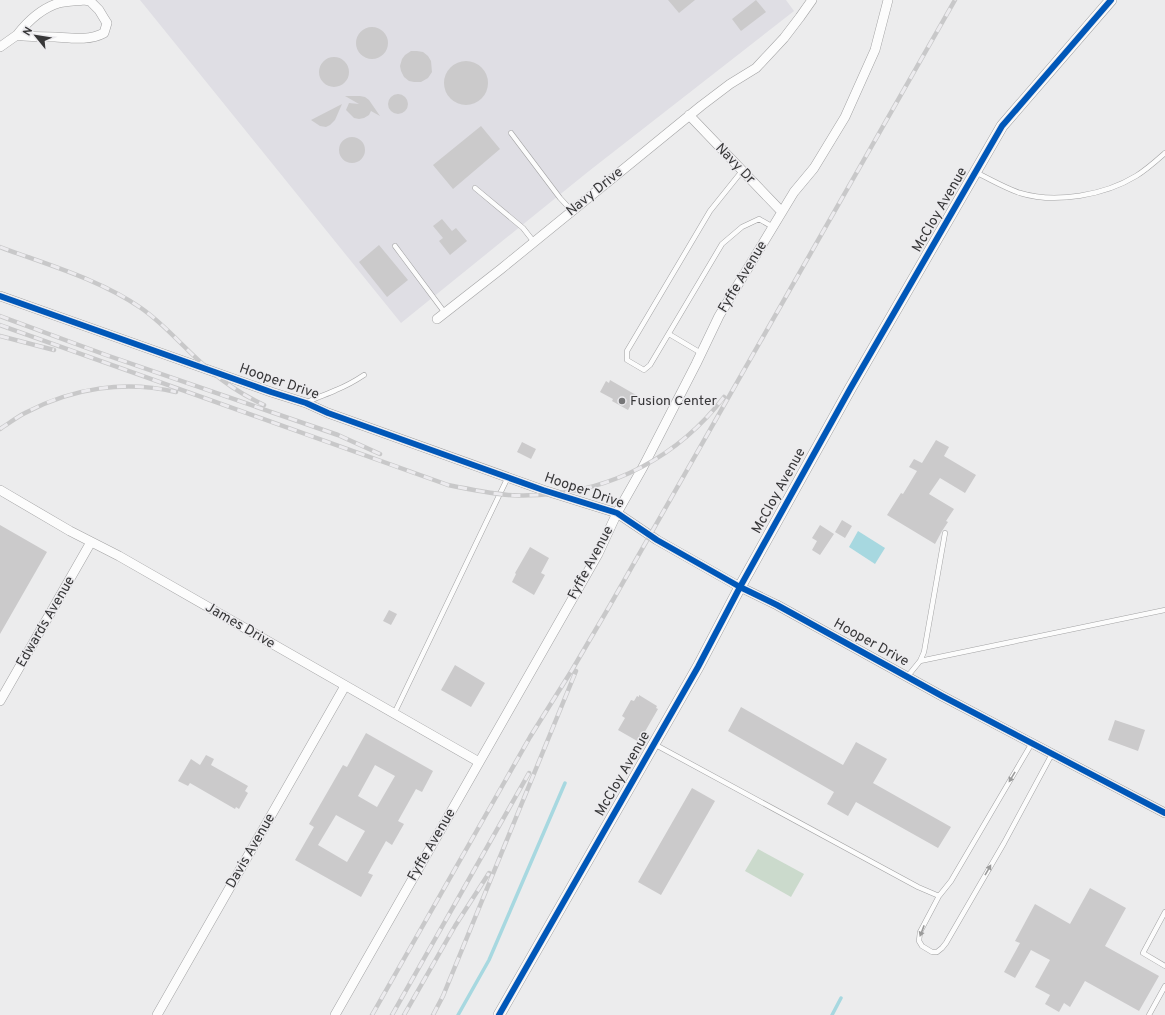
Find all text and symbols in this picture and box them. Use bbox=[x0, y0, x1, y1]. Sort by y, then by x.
north arrow bbox=[16, 16, 56, 56]
text: N bbox=[20, 25, 36, 38]
street label: Navy Dr bbox=[711, 140, 759, 188]
street label: Navy Drive bbox=[563, 164, 627, 220]
street label: McCloy Avenue bbox=[909, 164, 971, 256]
street label: Fyffe Avenue bbox=[715, 238, 771, 316]
street label: Hooper Drive bbox=[237, 360, 321, 404]
place label: Fusion Center bbox=[630, 393, 718, 410]
marker: Fusion Center bbox=[617, 396, 627, 406]
street label: McCloy Avenue bbox=[748, 445, 810, 537]
street label: Hooper Drive bbox=[542, 469, 626, 513]
street label: Fyffe Avenue bbox=[565, 523, 617, 603]
street label: Edwards Avenue bbox=[13, 573, 79, 671]
street label: James Drive bbox=[202, 599, 278, 653]
street label: Hooper Drive bbox=[830, 615, 912, 671]
street label: McCloy Avenue bbox=[592, 728, 654, 820]
one-way arrow bbox=[1009, 771, 1016, 783]
street label: Fyffe Avenue bbox=[404, 806, 460, 884]
street label: Davis Avenue bbox=[223, 811, 279, 891]
one-way arrow bbox=[984, 864, 991, 876]
one-way arrow bbox=[918, 925, 924, 937]

